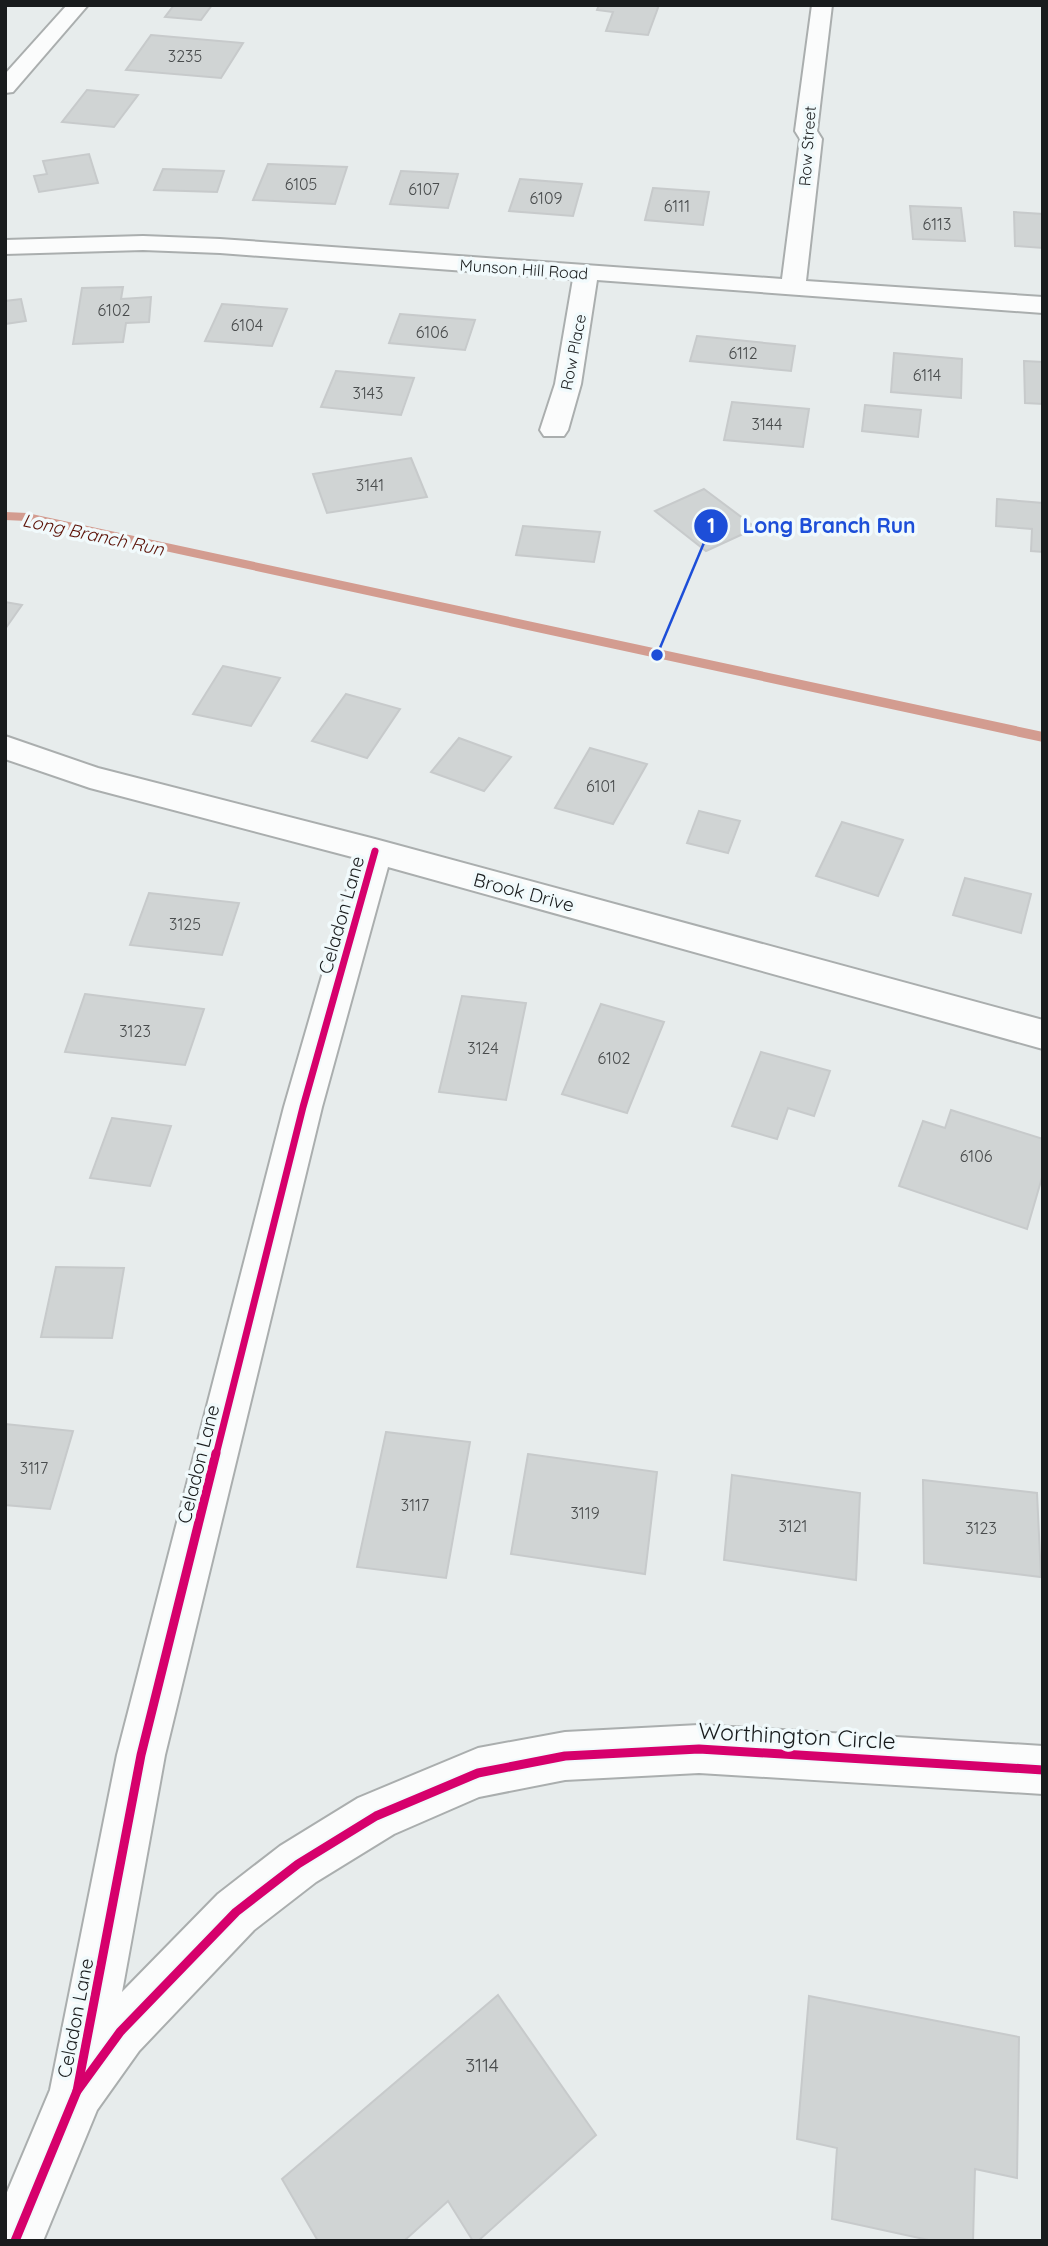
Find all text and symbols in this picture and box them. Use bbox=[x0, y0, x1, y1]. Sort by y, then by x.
house number: 3235 bbox=[168, 46, 202, 66]
street label: Row Street bbox=[794, 105, 820, 187]
house number: 6105 bbox=[285, 174, 317, 194]
house number: 6107 bbox=[408, 179, 440, 199]
house number: 6109 bbox=[530, 188, 563, 208]
house number: 6111 bbox=[664, 196, 690, 216]
house number: 6113 bbox=[923, 214, 951, 234]
street label: Munson Hill Road bbox=[459, 255, 589, 283]
house number: 6102 bbox=[98, 300, 131, 320]
street label: Row Place bbox=[556, 312, 590, 392]
house number: 6104 bbox=[231, 315, 263, 335]
house number: 6106 bbox=[416, 322, 449, 342]
house number: 6112 bbox=[728, 343, 758, 363]
house number: 6114 bbox=[913, 365, 941, 385]
house number: 3143 bbox=[353, 383, 383, 403]
house number: 3144 bbox=[752, 414, 782, 434]
house number: 3141 bbox=[356, 475, 384, 495]
callout: Long Branch Run bbox=[694, 505, 930, 547]
water label: Long Branch Run bbox=[20, 508, 166, 561]
text: 1 bbox=[707, 512, 715, 538]
text: Long Branch Run bbox=[742, 512, 916, 538]
house number: 6101 bbox=[586, 776, 616, 796]
street label: Celadon Lane bbox=[313, 853, 369, 977]
street label: Brook Drive bbox=[471, 867, 577, 917]
house number: 3125 bbox=[169, 914, 201, 934]
house number: 3123 bbox=[119, 1021, 151, 1041]
house number: 3124 bbox=[467, 1038, 499, 1058]
house number: 6102 bbox=[598, 1048, 631, 1068]
house number: 6106 bbox=[960, 1146, 993, 1166]
street label: Celadon Lane bbox=[172, 1402, 224, 1526]
house number: 3117 bbox=[20, 1458, 48, 1478]
house number: 3117 bbox=[401, 1495, 429, 1515]
house number: 3119 bbox=[570, 1503, 600, 1523]
house number: 3121 bbox=[778, 1516, 808, 1536]
house number: 3123 bbox=[965, 1518, 997, 1538]
street label: Worthington Circle bbox=[698, 1716, 896, 1755]
street label: Celadon Lane bbox=[52, 1956, 98, 2080]
house number: 3114 bbox=[465, 2053, 499, 2077]

